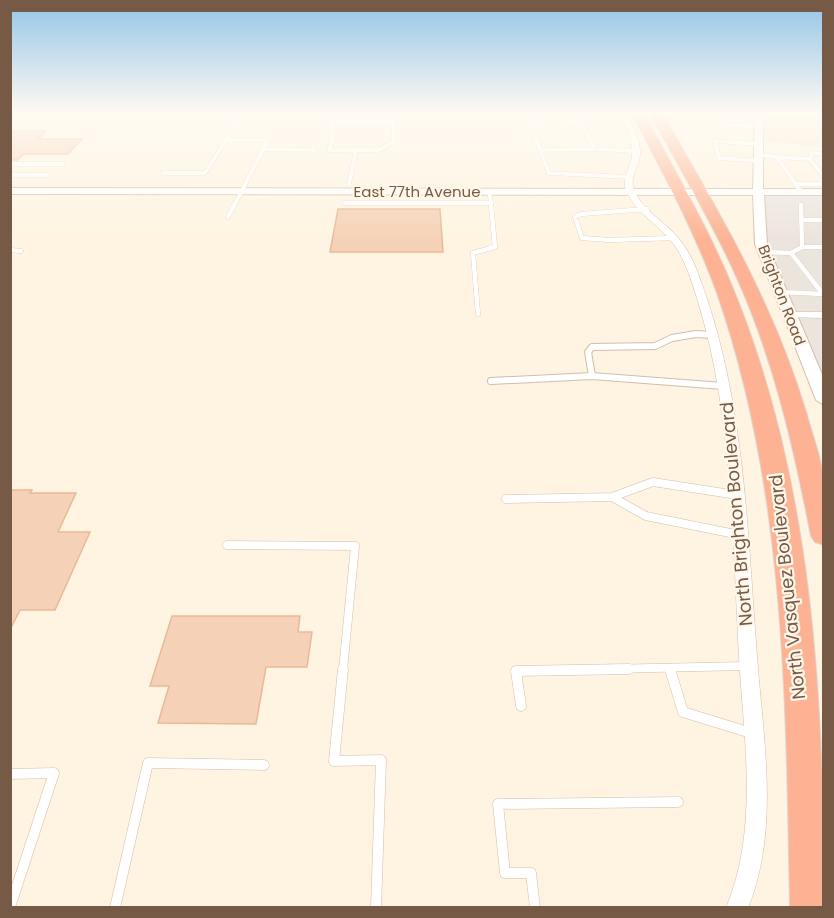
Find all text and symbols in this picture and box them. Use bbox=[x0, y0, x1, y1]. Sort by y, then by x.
street label: East 77th Avenue bbox=[354, 181, 480, 202]
street label: Brighton Road bbox=[753, 242, 811, 348]
street label: North Brighton Boulevard bbox=[714, 401, 758, 627]
street label: North Vasquez Boulevard bbox=[763, 473, 811, 701]

